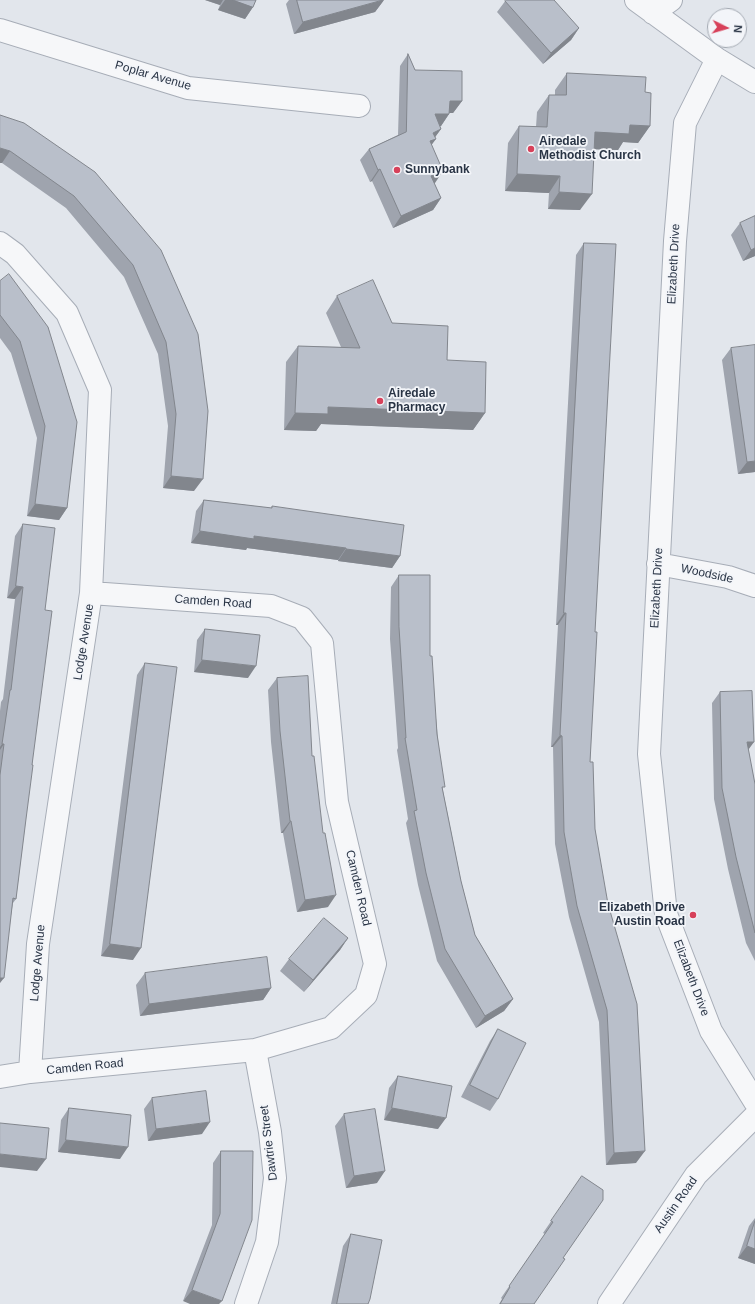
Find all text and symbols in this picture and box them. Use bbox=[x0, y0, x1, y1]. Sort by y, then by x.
north arrow bbox=[707, 8, 747, 48]
text: N bbox=[732, 24, 744, 33]
street label: Poplar Avenue bbox=[113, 58, 193, 94]
place label: Airedale Methodist Church bbox=[539, 135, 641, 163]
marker: Airedale Methodist Church bbox=[526, 144, 536, 154]
place label: Sunnybank bbox=[405, 163, 470, 177]
marker: Sunnybank bbox=[392, 165, 402, 175]
street label: Elizabeth Drive bbox=[665, 223, 683, 305]
place label: Airedale Pharmacy bbox=[388, 387, 445, 415]
marker: Airedale Pharmacy bbox=[375, 396, 385, 406]
street label: Elizabeth Drive bbox=[648, 547, 666, 629]
street label: Woodside bbox=[680, 561, 734, 587]
street label: Camden Road bbox=[174, 592, 252, 612]
street label: Lodge Avenue bbox=[71, 603, 97, 681]
street label: Camden Road bbox=[342, 849, 374, 927]
place label: Elizabeth Drive Austin Road bbox=[599, 901, 685, 929]
marker: Elizabeth Drive Austin Road bbox=[688, 910, 698, 920]
street label: Lodge Avenue bbox=[27, 924, 49, 1002]
street label: Elizabeth Drive bbox=[670, 938, 712, 1018]
street label: Camden Road bbox=[46, 1056, 124, 1078]
street label: Dawtrie Street bbox=[257, 1104, 281, 1182]
street label: Austin Road bbox=[651, 1174, 701, 1236]

